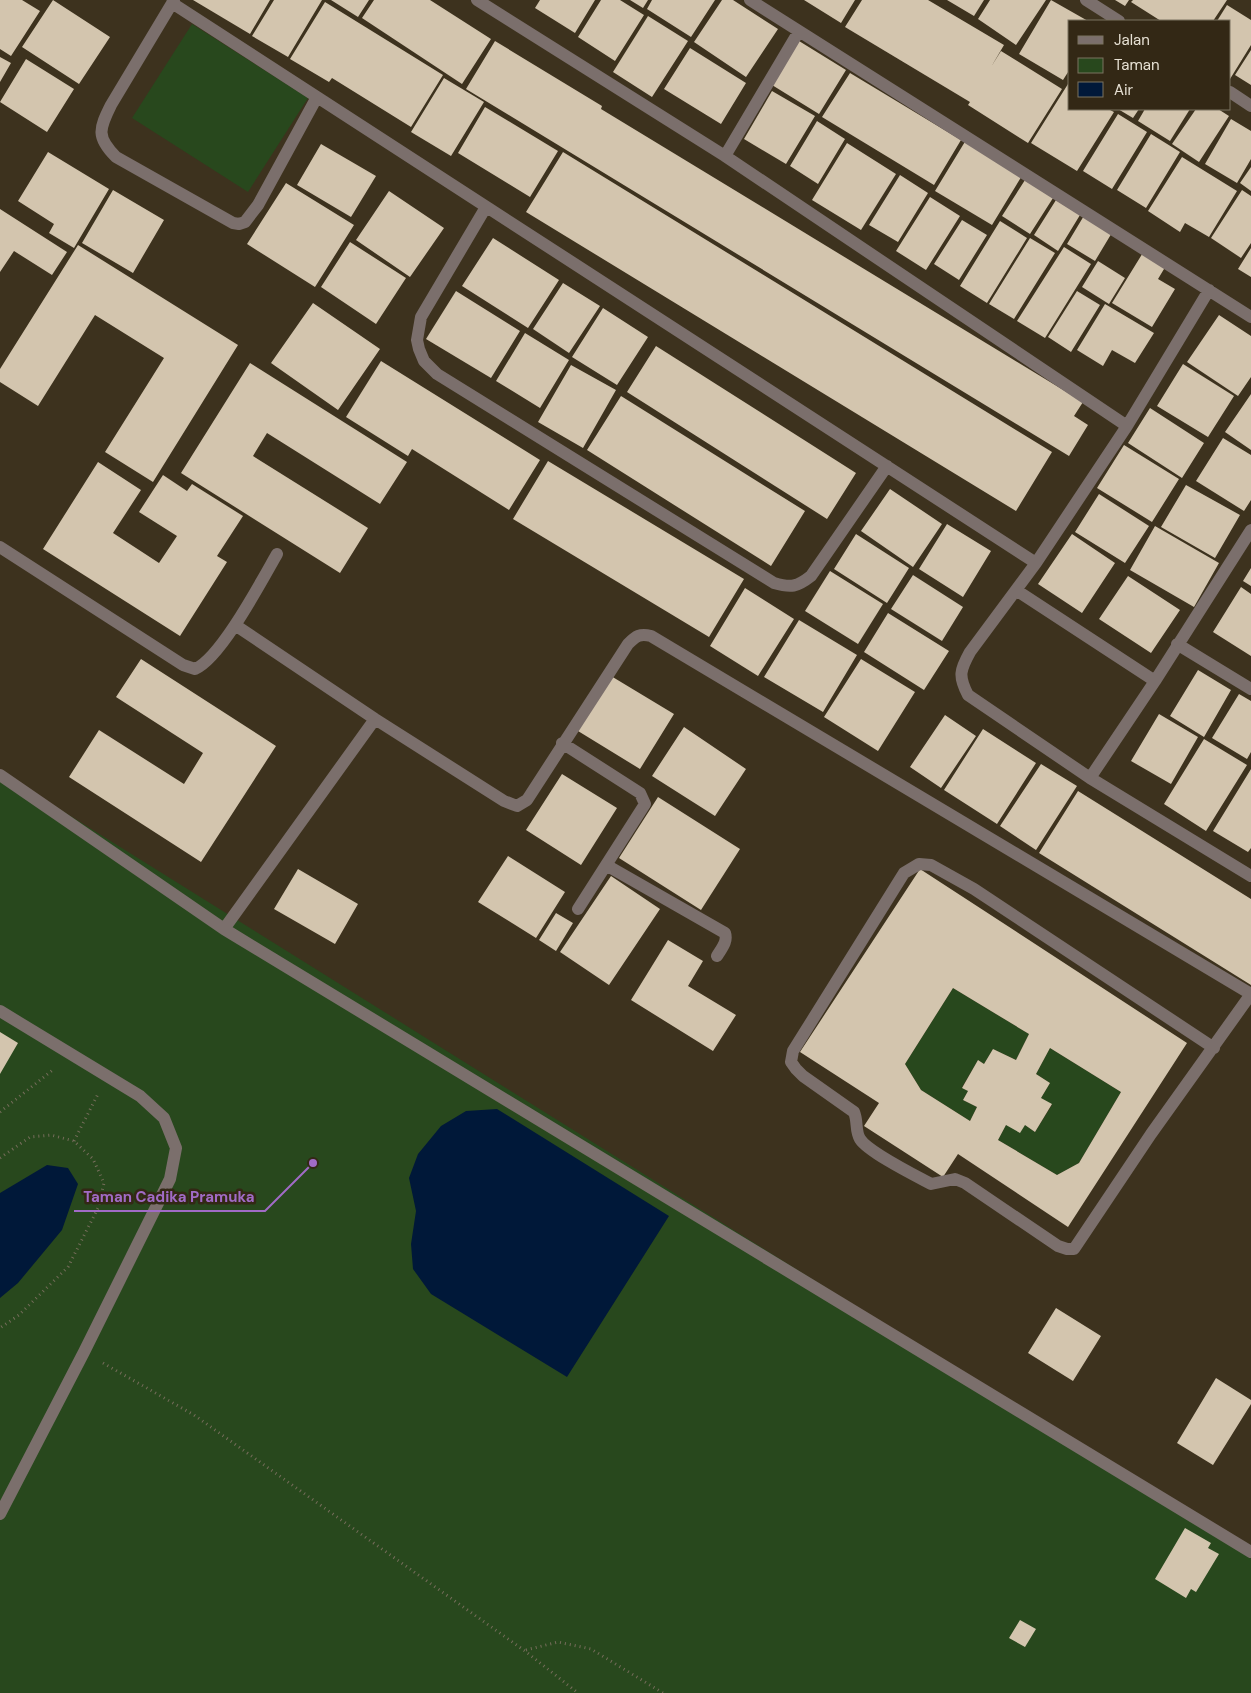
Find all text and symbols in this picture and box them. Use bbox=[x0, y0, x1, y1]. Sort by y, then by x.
legend bbox=[1068, 20, 1231, 110]
text: Jalan bbox=[1114, 30, 1150, 50]
text: Taman bbox=[1114, 55, 1160, 75]
text: Air bbox=[1114, 80, 1134, 100]
callout: Taman Cadika Pramuka bbox=[74, 1181, 265, 1211]
text: Taman Cadika Pramuka bbox=[83, 1187, 255, 1207]

